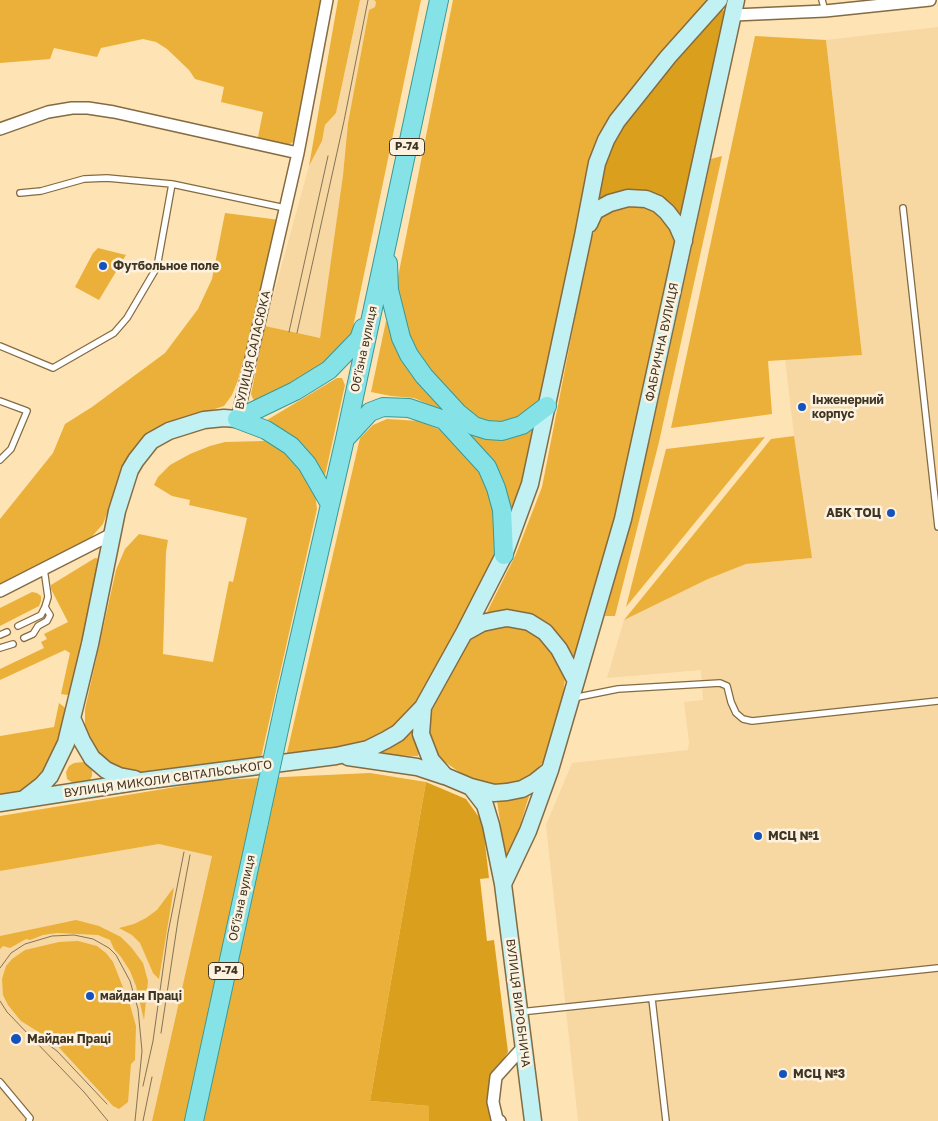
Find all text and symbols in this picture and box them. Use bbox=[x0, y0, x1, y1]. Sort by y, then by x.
road number: Р-74 bbox=[390, 138, 424, 156]
place label: Футбольное поле bbox=[113, 259, 219, 273]
marker: Футбольное поле bbox=[97, 260, 109, 272]
street label: ФАБРИЧНА ВУЛИЦЯ bbox=[642, 281, 682, 403]
street label: ВУЛИЦЯ САЛАСЮКА bbox=[232, 289, 274, 411]
street label: Обʼїзна вулиця bbox=[348, 305, 380, 393]
place label: Інженерний корпус bbox=[812, 393, 884, 421]
marker: Інженерний корпус bbox=[796, 401, 808, 413]
place label: АБК ТОЦ bbox=[826, 506, 881, 520]
marker: АБК ТОЦ bbox=[885, 507, 897, 519]
street label: ВУЛИЦЯ МИКОЛИ СВІТАЛЬСЬКОГО bbox=[63, 757, 273, 801]
place label: МСЦ №1 bbox=[768, 829, 819, 843]
marker: МСЦ №1 bbox=[752, 830, 764, 842]
street label: Обʼїзна вулиця bbox=[226, 854, 258, 942]
street label: ВУЛИЦЯ ВИРОБНИЧА bbox=[503, 938, 533, 1068]
road number: Р-74 bbox=[208, 962, 244, 979]
place label: майдан Праці bbox=[100, 989, 182, 1003]
marker: майдан Праці bbox=[84, 990, 96, 1002]
marker: Майдан Праці bbox=[9, 1032, 23, 1046]
place label: Майдан Праці bbox=[27, 1032, 111, 1046]
place label: МСЦ №3 bbox=[793, 1067, 845, 1081]
marker: МСЦ №3 bbox=[777, 1068, 789, 1080]

